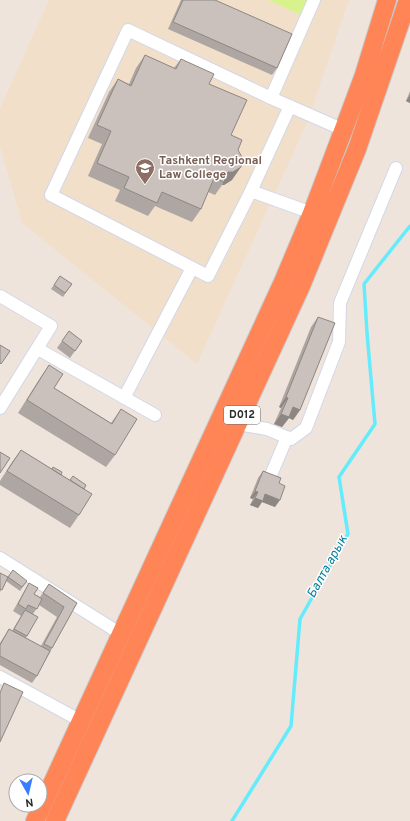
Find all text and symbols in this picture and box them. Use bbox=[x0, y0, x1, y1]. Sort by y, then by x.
place label: Tashkent Regional Law College bbox=[159, 153, 262, 183]
school or university icon: Tashkent Regional Law College bbox=[134, 157, 156, 185]
road number: D012 bbox=[224, 406, 260, 424]
water label: Балта арык bbox=[304, 532, 352, 601]
north arrow bbox=[8, 773, 48, 813]
text: N bbox=[24, 794, 34, 809]

